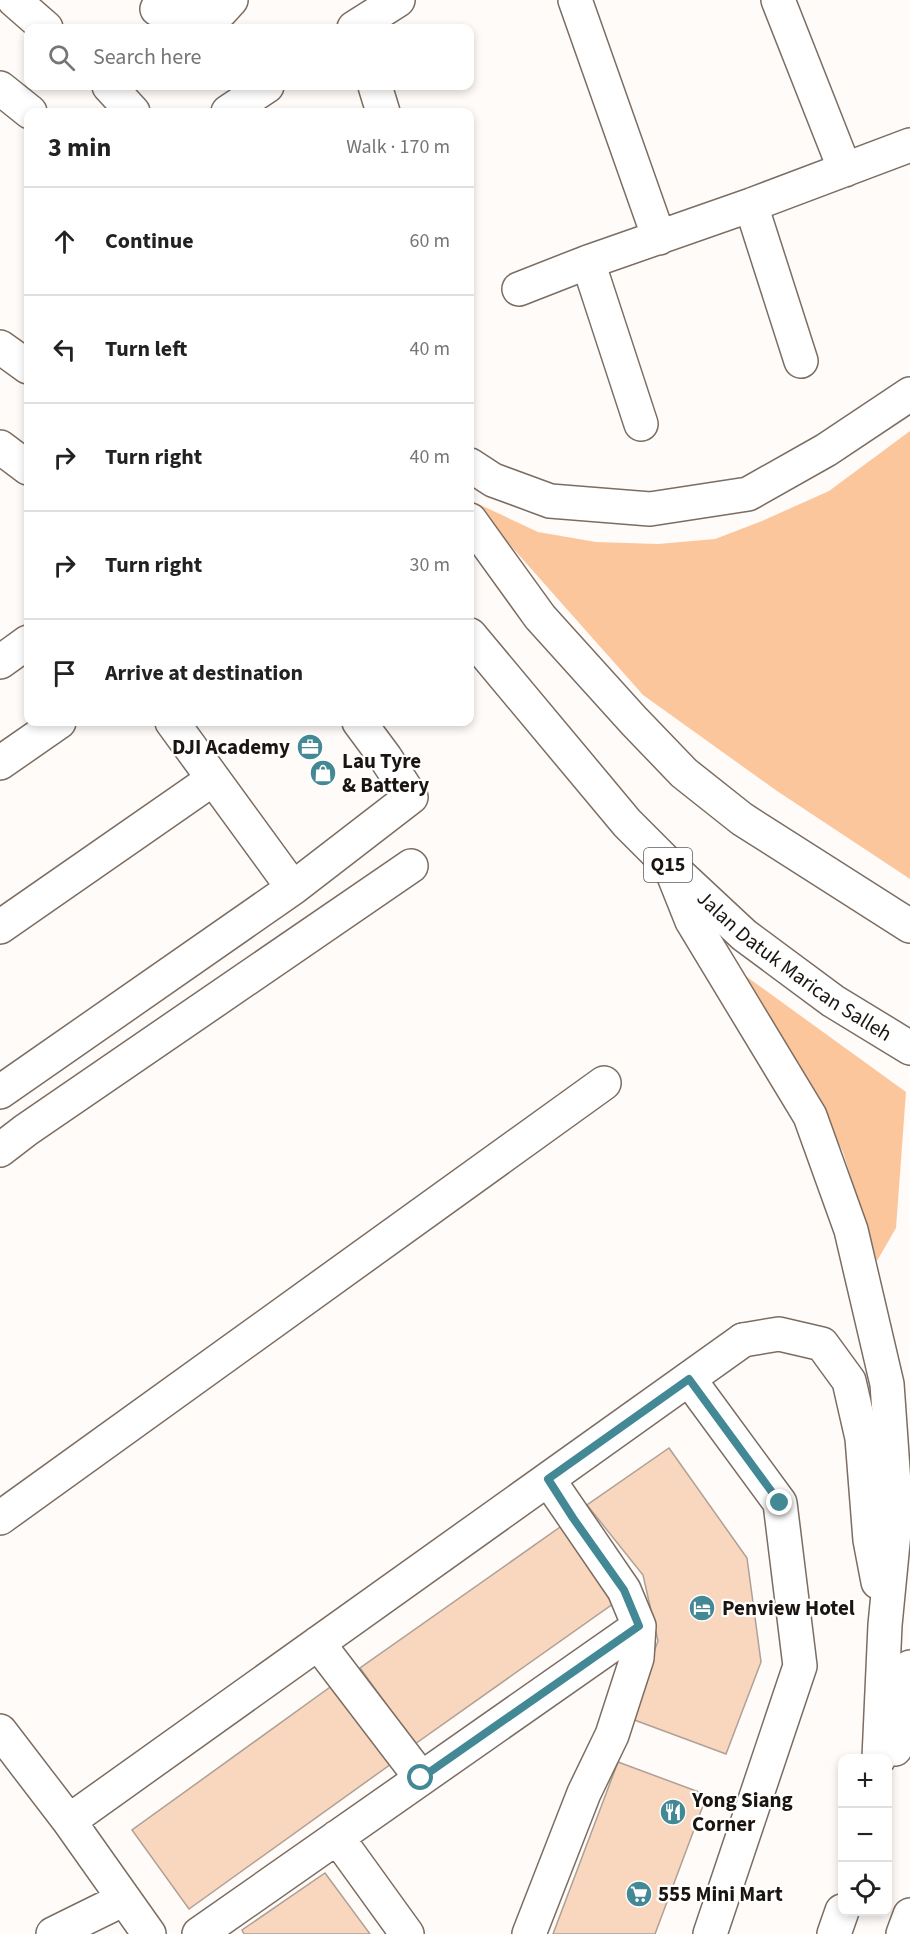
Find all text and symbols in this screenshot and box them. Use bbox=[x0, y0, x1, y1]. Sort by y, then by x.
search box bbox=[24, 24, 474, 90]
icon: search bbox=[45, 41, 78, 74]
text: Search here bbox=[93, 41, 201, 73]
text: 3 min bbox=[48, 129, 111, 166]
text: Walk · 170 m bbox=[346, 133, 450, 161]
icon: ahead bbox=[48, 225, 81, 258]
text: Continue bbox=[105, 225, 194, 257]
text: 60 m bbox=[410, 227, 450, 255]
icon: left bbox=[48, 333, 81, 366]
text: Turn left bbox=[105, 333, 187, 365]
text: 40 m bbox=[410, 335, 450, 363]
icon: right bbox=[48, 441, 81, 474]
text: Turn right bbox=[105, 441, 202, 473]
text: 40 m bbox=[410, 443, 450, 471]
icon: right bbox=[48, 549, 81, 582]
text: Turn right bbox=[105, 549, 202, 581]
text: 30 m bbox=[410, 551, 450, 579]
icon: arrive bbox=[48, 657, 81, 690]
text: Arrive at destination bbox=[105, 657, 303, 689]
place label: DJI Academy bbox=[172, 732, 290, 762]
office icon: DJI Academy bbox=[295, 732, 325, 762]
place label: Lau Tyre & Battery bbox=[342, 746, 429, 800]
shop icon: Lau Tyre & Battery bbox=[308, 758, 338, 788]
road number: Q15 bbox=[644, 848, 692, 882]
street label: Jalan Datuk Marican Salleh bbox=[690, 883, 898, 1049]
route end bbox=[766, 1489, 792, 1515]
hotel icon: Penview Hotel bbox=[687, 1593, 717, 1623]
place label: Penview Hotel bbox=[722, 1593, 855, 1623]
map controls bbox=[838, 1754, 892, 1916]
button: + bbox=[838, 1754, 892, 1808]
route start bbox=[407, 1764, 433, 1790]
place label: Yong Siang Corner bbox=[691, 1785, 793, 1839]
restaurant icon: Yong Siang Corner bbox=[658, 1797, 688, 1827]
button: − bbox=[838, 1808, 892, 1862]
button: locate bbox=[838, 1862, 892, 1916]
supermarket icon: 555 Mini Mart bbox=[624, 1879, 654, 1909]
place label: 555 Mini Mart bbox=[658, 1879, 783, 1909]

